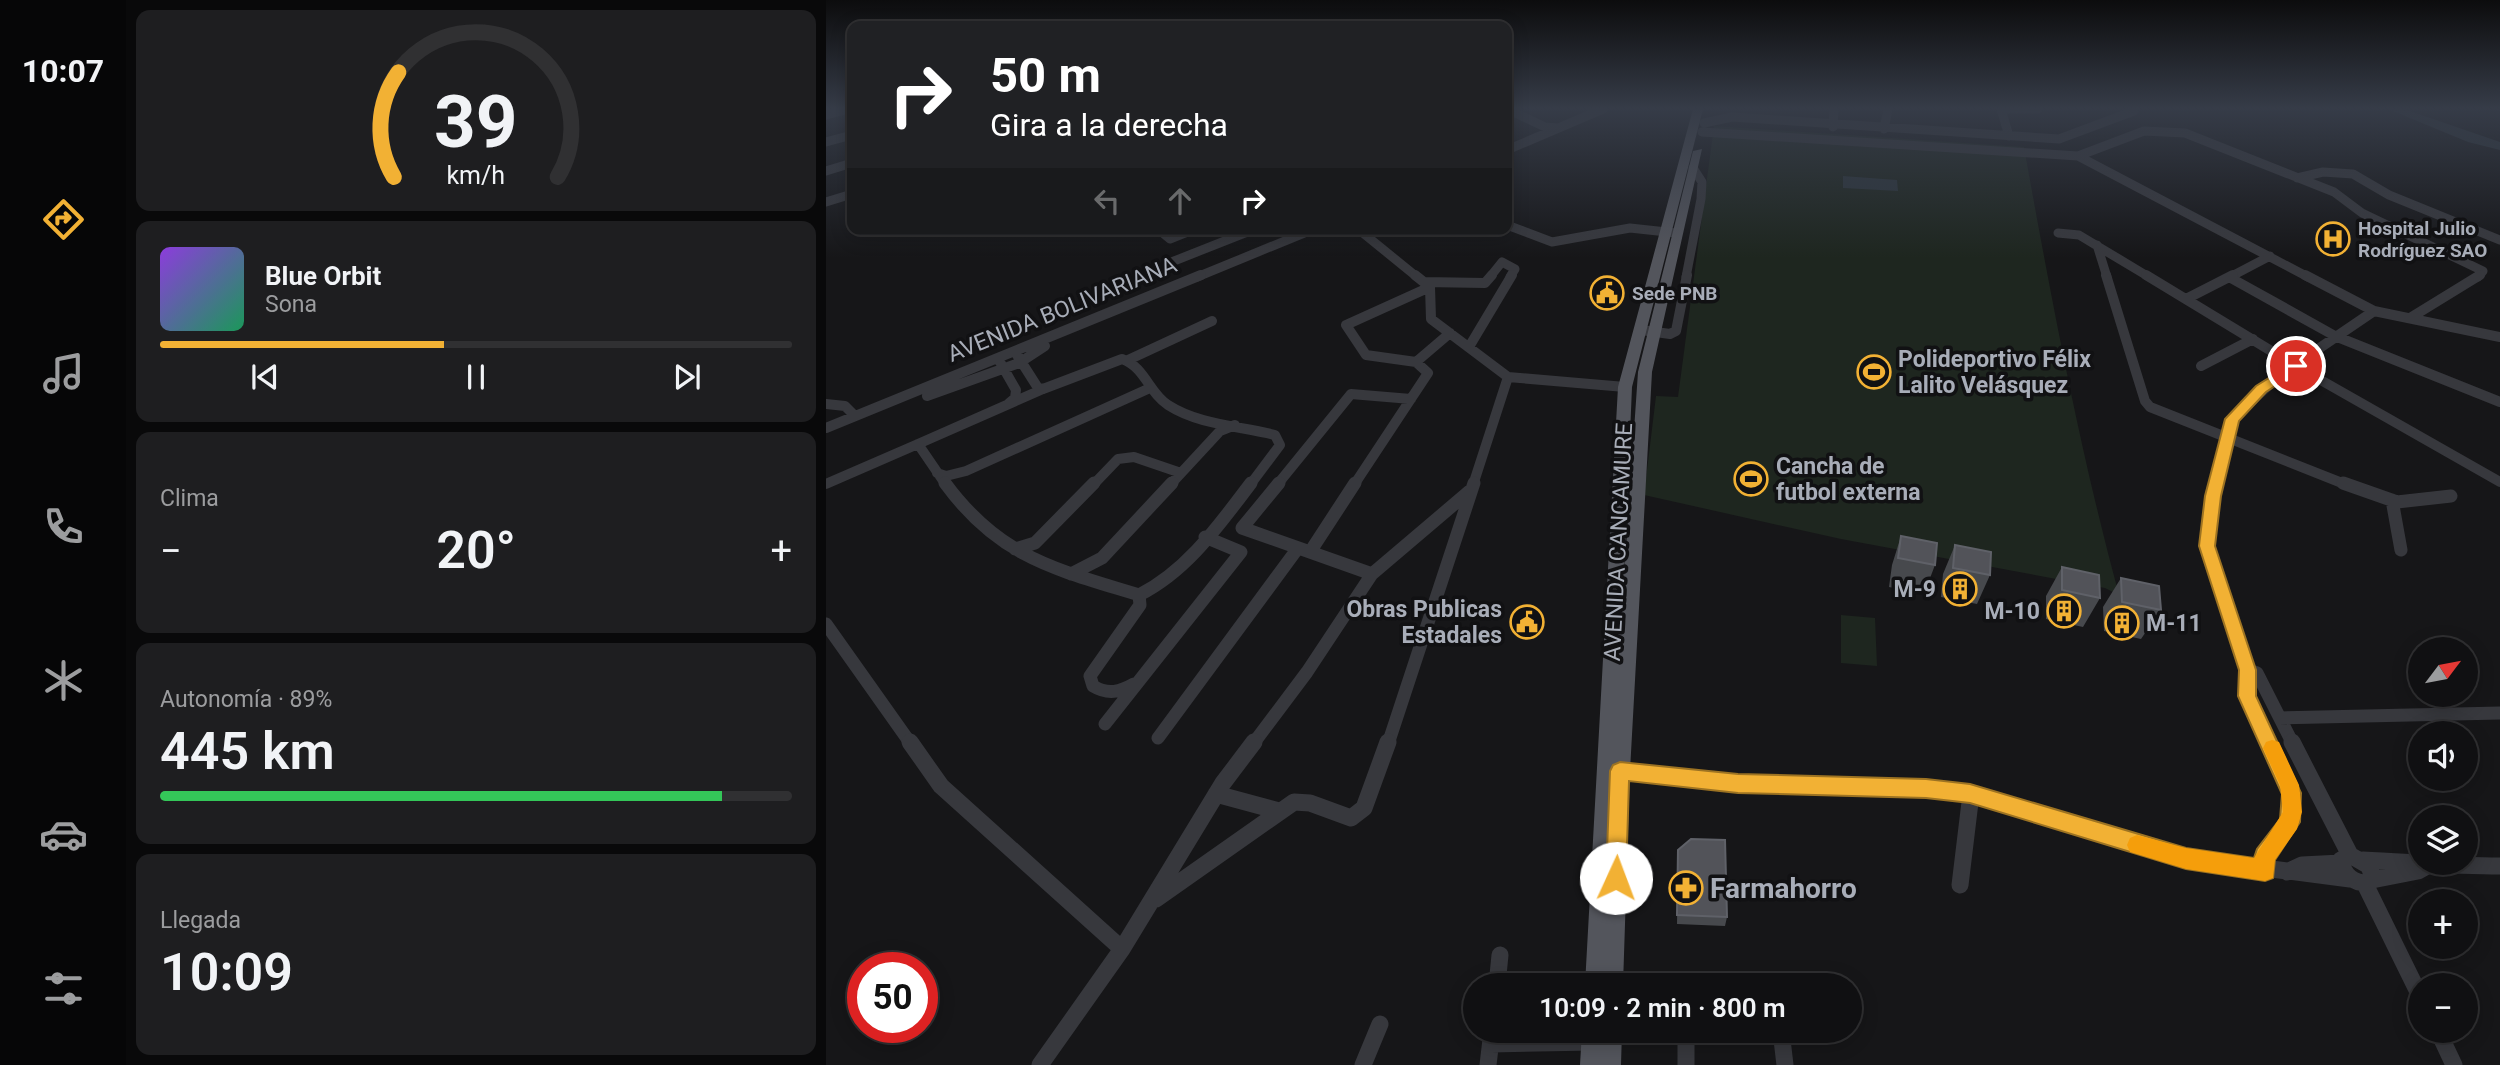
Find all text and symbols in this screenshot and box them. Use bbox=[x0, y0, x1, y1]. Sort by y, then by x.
text: 50 m bbox=[990, 47, 1101, 104]
icon: right bbox=[875, 49, 966, 140]
text: 10:07 bbox=[22, 52, 104, 90]
text: 39 bbox=[434, 79, 518, 165]
text: Gira a la derecha bbox=[990, 106, 1228, 144]
text: km/h bbox=[447, 160, 505, 189]
icon: left bbox=[1088, 182, 1126, 220]
icon: ahead bbox=[1161, 182, 1199, 220]
icon: right bbox=[1234, 182, 1272, 220]
icon: directions bbox=[39, 195, 88, 244]
place label: Hospital Julio Rodríguez SAO bbox=[2358, 217, 2487, 262]
hospital icon: Hospital Julio Rodríguez SAO bbox=[2314, 220, 2352, 258]
street label: AVENIDA BOLIVARIANA bbox=[944, 251, 1181, 368]
text: Blue Orbit bbox=[265, 261, 381, 291]
public building icon: Sede PNB bbox=[1588, 274, 1626, 312]
place label: Sede PNB bbox=[1632, 282, 1717, 305]
text: Sona bbox=[265, 291, 317, 318]
pin bbox=[2266, 336, 2326, 396]
place label: Polideportivo Félix Lalito Velásquez bbox=[1898, 346, 2091, 399]
icon: arrive bbox=[2277, 347, 2315, 385]
icon: music bbox=[39, 349, 88, 398]
sports icon: Polideportivo Félix Lalito Velásquez bbox=[1855, 353, 1893, 391]
icon: previous bbox=[246, 358, 284, 396]
icon: pause bbox=[457, 358, 495, 396]
icon: next bbox=[668, 358, 706, 396]
street label: AVENIDA CANCAMURE bbox=[1599, 422, 1638, 662]
place label: Cancha de futbol externa bbox=[1776, 453, 1921, 506]
sports icon: Cancha de futbol externa bbox=[1732, 460, 1770, 498]
text: Clima bbox=[160, 485, 219, 512]
icon: phone bbox=[39, 502, 88, 551]
text: 20° bbox=[436, 520, 516, 581]
text: − bbox=[160, 529, 182, 573]
text: + bbox=[770, 529, 792, 573]
building icon: M-9 bbox=[1941, 570, 1979, 608]
place label: M-9 bbox=[1894, 576, 1936, 603]
building icon: M-10 bbox=[2045, 592, 2083, 630]
place label: Obras Publicas Estadales bbox=[1346, 596, 1502, 649]
place label: M-10 bbox=[1984, 598, 2040, 625]
public building icon: Obras Publicas Estadales bbox=[1508, 603, 1546, 641]
building icon: M-11 bbox=[2103, 604, 2141, 642]
place label: M-11 bbox=[2146, 610, 2202, 637]
north arrow bbox=[2408, 637, 2478, 707]
map controls bbox=[2408, 637, 2478, 1043]
icon: climate bbox=[39, 656, 88, 705]
text: Autonomía · 89% bbox=[160, 686, 332, 713]
text: 445 km bbox=[160, 721, 335, 782]
button: sound bbox=[2408, 721, 2478, 791]
button: layers bbox=[2408, 805, 2478, 875]
icon: car bbox=[39, 810, 88, 859]
position arrow bbox=[1579, 841, 1653, 915]
pharmacy icon: Farmahorro bbox=[1667, 869, 1705, 907]
place label: Farmahorro bbox=[1710, 872, 1857, 905]
button: + bbox=[2408, 889, 2478, 959]
text: Llegada bbox=[160, 907, 241, 934]
text: 10:09 bbox=[160, 942, 293, 1003]
speed limit sign: 50 bbox=[847, 952, 938, 1043]
icon: filters bbox=[39, 964, 88, 1013]
button: − bbox=[2408, 973, 2478, 1043]
text: 10:09 · 2 min · 800 m bbox=[1539, 993, 1786, 1023]

